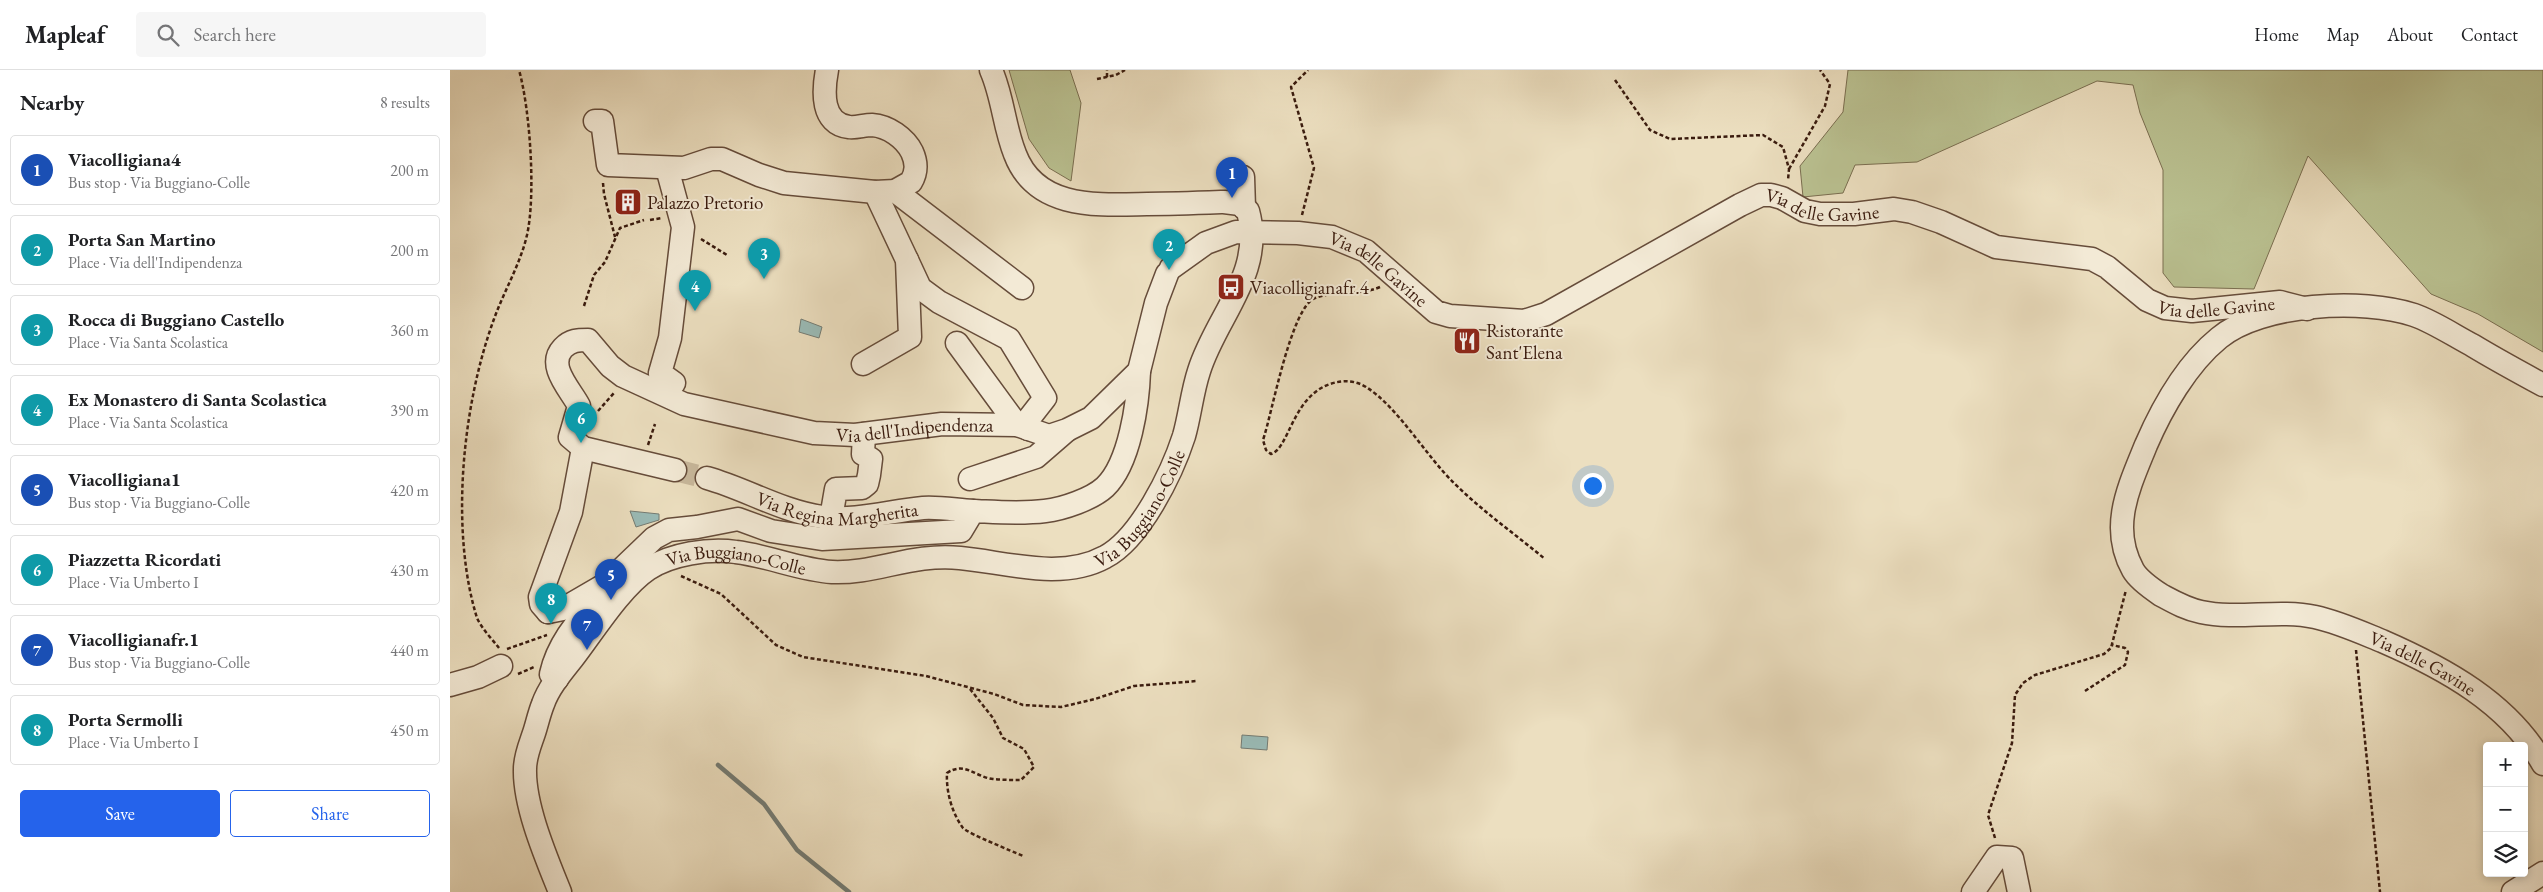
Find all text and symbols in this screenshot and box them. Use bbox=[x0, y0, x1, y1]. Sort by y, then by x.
search box bbox=[136, 12, 486, 57]
text: Mapleaf bbox=[25, 19, 106, 50]
icon: search bbox=[154, 21, 182, 49]
text: Search here bbox=[194, 22, 276, 47]
text: Home bbox=[2254, 23, 2299, 46]
text: Map bbox=[2327, 23, 2359, 46]
text: About bbox=[2387, 23, 2433, 46]
text: Contact bbox=[2461, 23, 2518, 46]
text: Nearby bbox=[20, 89, 84, 116]
text: 8 results bbox=[380, 92, 430, 113]
text: Viacolligiana4 bbox=[68, 147, 181, 172]
pin: 1 bbox=[1216, 157, 1248, 198]
text: 1 bbox=[33, 160, 41, 181]
text: 200 m bbox=[390, 160, 429, 181]
text: Bus stop · Via Buggiano-Colle bbox=[68, 172, 250, 193]
street label: Via delle Gavine bbox=[1763, 182, 1880, 227]
building icon: Palazzo Pretorio bbox=[613, 187, 643, 217]
place label: Palazzo Pretorio bbox=[647, 190, 763, 215]
street label: Via delle Gavine bbox=[1325, 225, 1434, 312]
text: Porta San Martino bbox=[68, 227, 216, 252]
pin: 2 bbox=[1153, 229, 1185, 270]
pin: 3 bbox=[748, 238, 780, 279]
text: 2 bbox=[33, 240, 41, 261]
text: 200 m bbox=[390, 240, 429, 261]
text: Place · Via dell'Indipendenza bbox=[68, 252, 242, 273]
pin: 4 bbox=[679, 270, 711, 311]
bus stop icon: Viacolligianafr.4 bbox=[1216, 272, 1246, 302]
place label: Viacolligianafr.4 bbox=[1250, 275, 1370, 300]
street label: Via delle Gavine bbox=[2153, 290, 2276, 324]
text: Rocca di Buggiano Castello bbox=[68, 307, 284, 332]
place label: Ristorante Sant'Elena bbox=[1486, 318, 1563, 365]
text: 3 bbox=[33, 320, 41, 341]
text: 360 m bbox=[390, 320, 429, 341]
restaurant icon: Ristorante Sant'Elena bbox=[1452, 326, 1482, 356]
text: Place · Via Santa Scolastica bbox=[68, 332, 228, 353]
text: Ex Monastero di Santa Scolastica bbox=[68, 387, 327, 412]
text: 4 bbox=[33, 400, 41, 421]
text: 390 m bbox=[390, 400, 429, 421]
pin: 6 bbox=[565, 402, 597, 443]
street label: Via dell'Indipendenza bbox=[835, 411, 994, 448]
text: Place · Via Santa Scolastica bbox=[68, 412, 228, 433]
street label: Via Buggiano-Colle bbox=[1090, 446, 1190, 573]
text: Viacolligiana1 bbox=[68, 467, 181, 492]
your location bbox=[1580, 473, 1606, 499]
text: 5 bbox=[33, 480, 41, 501]
text: 420 m bbox=[390, 480, 429, 501]
street label: Via Regina Margherita bbox=[753, 485, 920, 531]
text: Bus stop · Via Buggiano-Colle bbox=[68, 492, 250, 513]
street label: Via Buggiano-Colle bbox=[662, 538, 809, 580]
text: Piazzetta Ricordati bbox=[68, 547, 221, 572]
pin: 5 bbox=[595, 559, 627, 600]
text: 6 bbox=[33, 560, 41, 581]
text: 430 m bbox=[390, 560, 429, 581]
text: Place · Via Umberto I bbox=[68, 572, 199, 593]
pin: 8 bbox=[535, 583, 567, 624]
pin: 7 bbox=[571, 609, 603, 650]
street label: Via delle Gavine bbox=[2366, 625, 2481, 701]
text: Viacolligianafr.1 bbox=[68, 627, 199, 652]
text: 7 bbox=[33, 640, 41, 661]
text: 440 m bbox=[390, 640, 429, 661]
text: Bus stop · Via Buggiano-Colle bbox=[68, 652, 250, 673]
text: Porta Sermolli bbox=[68, 707, 183, 732]
text: 8 bbox=[33, 720, 41, 741]
text: 450 m bbox=[390, 720, 429, 741]
text: Place · Via Umberto I bbox=[68, 732, 199, 753]
map controls bbox=[2483, 742, 2528, 877]
button: + bbox=[2483, 742, 2528, 787]
button: − bbox=[2483, 787, 2528, 832]
button: Save bbox=[20, 790, 220, 837]
button: Share bbox=[230, 790, 430, 837]
button: layers bbox=[2483, 832, 2528, 877]

